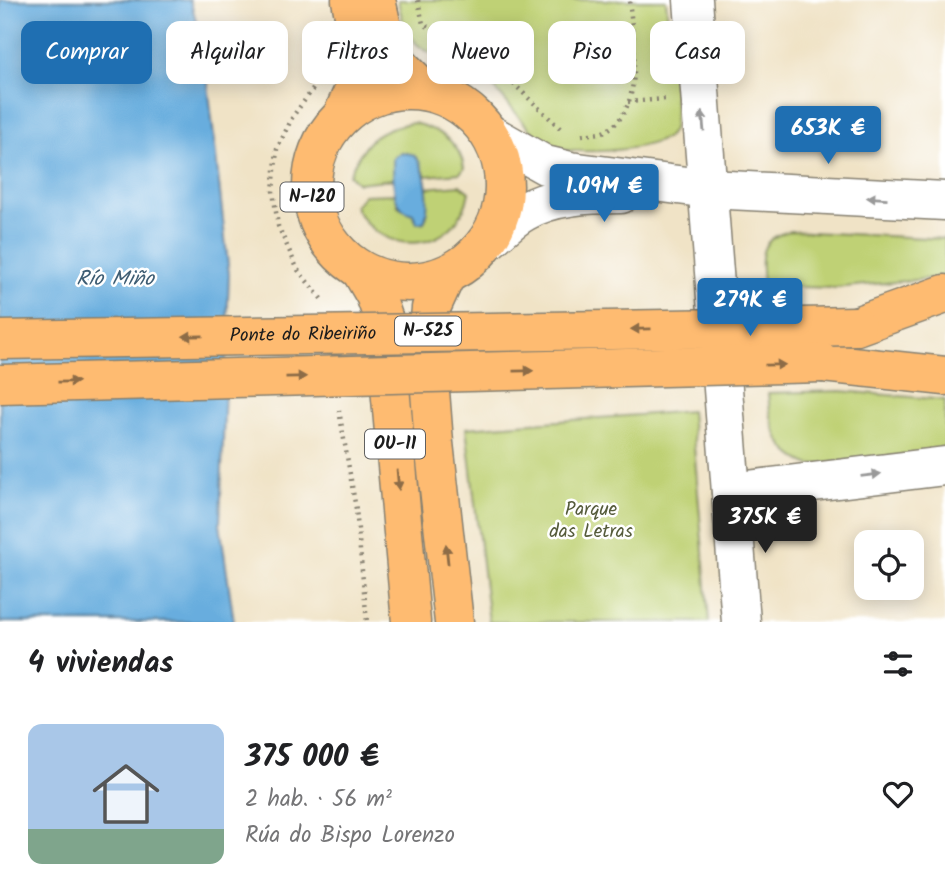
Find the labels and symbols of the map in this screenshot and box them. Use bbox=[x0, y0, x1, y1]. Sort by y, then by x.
pin: 653K € bbox=[771, 106, 885, 166]
one-way arrow bbox=[697, 110, 708, 132]
pin: 1.09M € bbox=[539, 164, 669, 224]
road number: N-120 bbox=[280, 182, 344, 212]
one-way arrow bbox=[866, 192, 888, 203]
water label: Río Miño bbox=[76, 263, 155, 296]
pin: 279K € bbox=[693, 278, 807, 338]
road number: N-525 bbox=[395, 316, 461, 346]
street label: Ponte do Ribeiriño bbox=[229, 319, 376, 351]
one-way arrow bbox=[630, 323, 652, 335]
one-way arrow bbox=[182, 330, 204, 342]
one-way arrow bbox=[764, 359, 786, 370]
one-way arrow bbox=[512, 365, 534, 377]
one-way arrow bbox=[285, 371, 307, 382]
one-way arrow bbox=[57, 377, 79, 388]
road number: OU-11 bbox=[365, 430, 425, 458]
one-way arrow bbox=[393, 469, 404, 491]
one-way arrow bbox=[861, 470, 883, 481]
park label: Parque das Letras bbox=[549, 495, 633, 547]
pin: 375K € bbox=[708, 496, 822, 555]
one-way arrow bbox=[441, 543, 452, 565]

